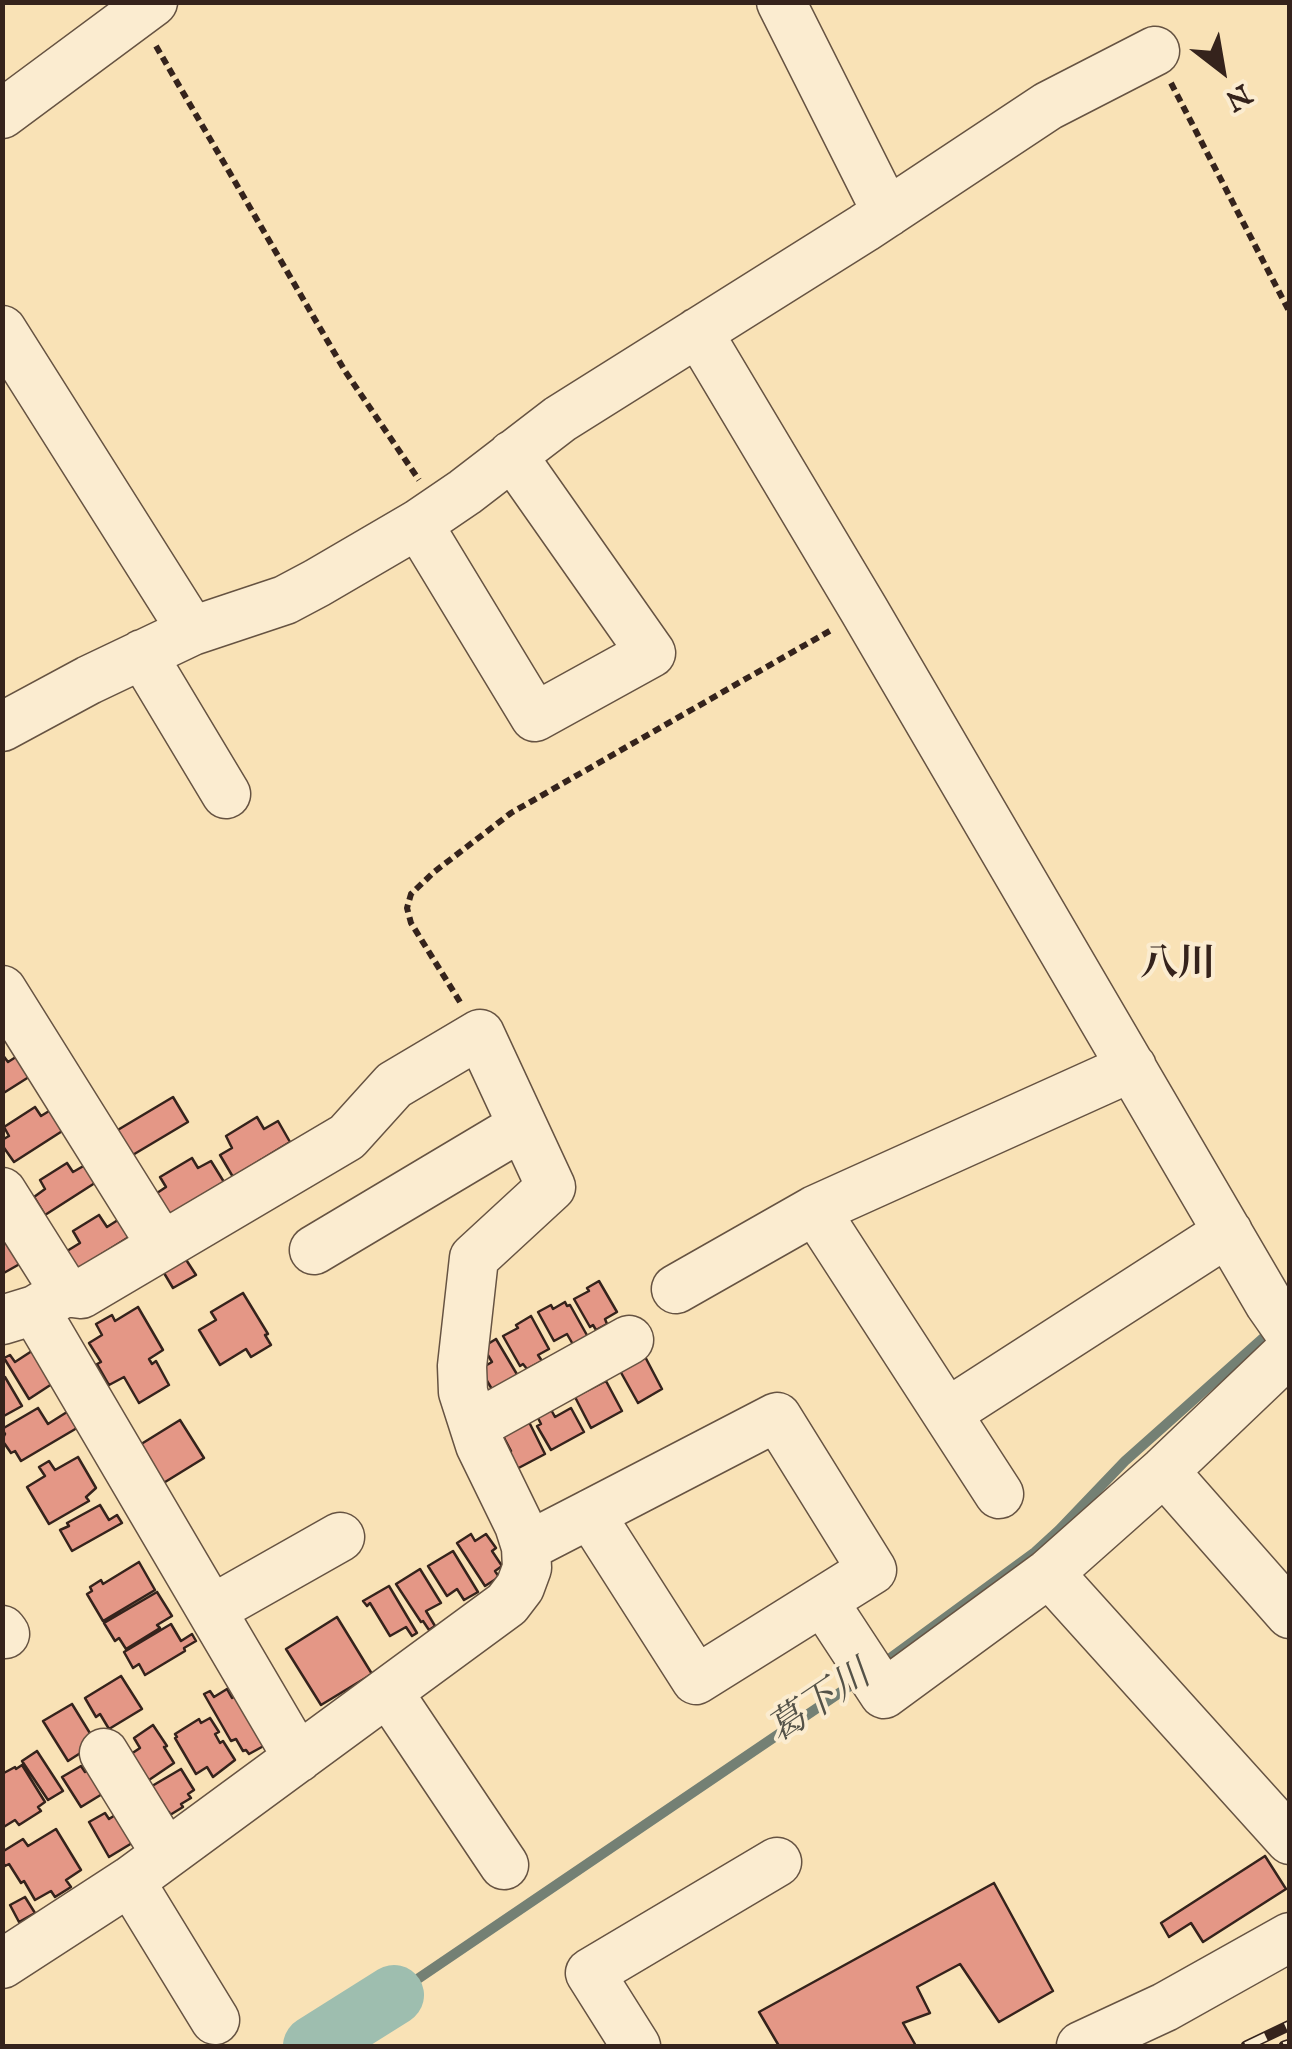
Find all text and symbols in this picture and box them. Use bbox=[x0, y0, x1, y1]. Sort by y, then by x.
north arrow bbox=[1172, 20, 1272, 120]
text: N bbox=[1218, 75, 1257, 117]
district label: 八川 bbox=[1140, 944, 1216, 990]
water label: 葛下川 bbox=[761, 1654, 881, 1756]

